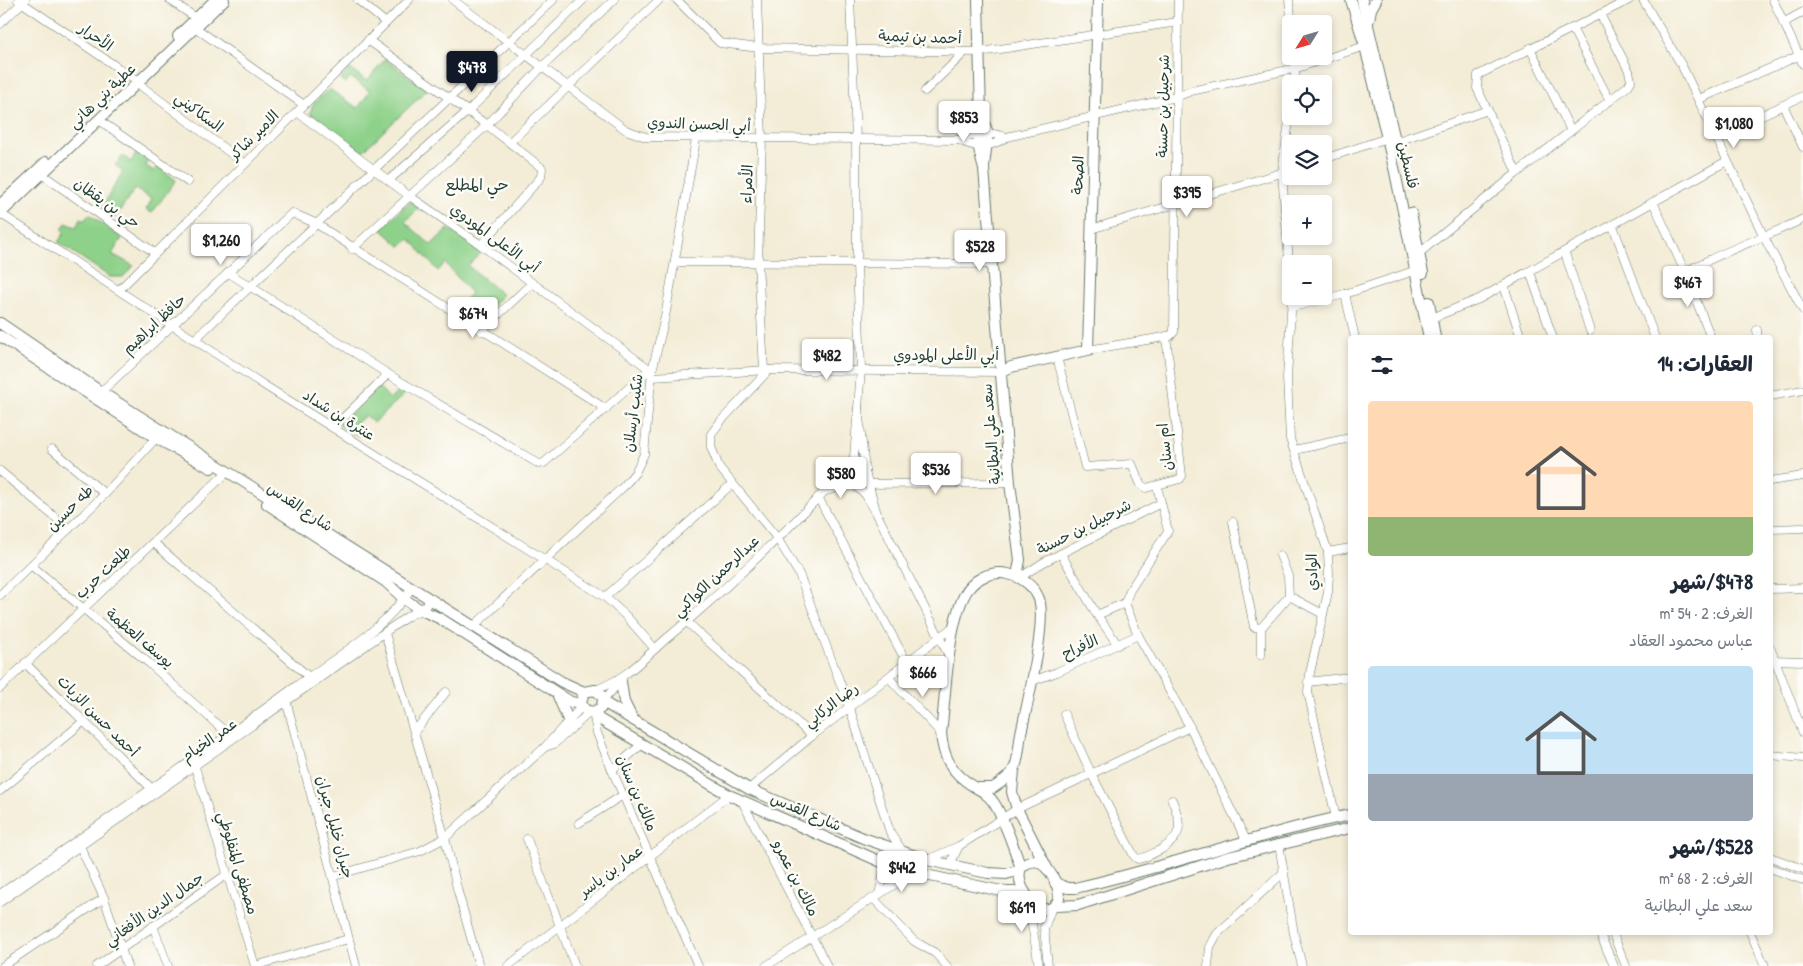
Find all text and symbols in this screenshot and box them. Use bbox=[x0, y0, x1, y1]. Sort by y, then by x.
north arrow bbox=[1282, 15, 1332, 65]
map controls bbox=[1282, 15, 1332, 305]
street label: الأحرار bbox=[74, 17, 118, 56]
street label: أحمد بن تيمية bbox=[878, 25, 962, 48]
pin: $478 bbox=[442, 51, 502, 93]
street label: شرحبيل بن حسنة bbox=[1151, 54, 1174, 158]
text: $478 bbox=[458, 56, 486, 78]
street label: عطية بني هاني bbox=[63, 58, 142, 135]
button: locate bbox=[1282, 75, 1332, 125]
street label: السكاكيني bbox=[169, 86, 228, 139]
pin: $853 bbox=[934, 100, 994, 143]
street label: الامير شاكر bbox=[223, 105, 283, 166]
text: $853 bbox=[950, 106, 978, 128]
pin: $1,080 bbox=[1693, 106, 1775, 149]
street label: أبي الحسن الندوي bbox=[647, 111, 751, 139]
text: $1,080 bbox=[1715, 112, 1753, 134]
button: layers bbox=[1282, 135, 1332, 185]
street label: فلسطين bbox=[1393, 139, 1424, 191]
street label: الصحة bbox=[1066, 155, 1089, 195]
street label: الأمراء bbox=[735, 164, 758, 204]
street label: حي بن يقظان bbox=[68, 172, 145, 236]
district label: حي المطلع bbox=[445, 173, 509, 199]
pin: $395 bbox=[1157, 176, 1217, 218]
text: $395 bbox=[1173, 181, 1201, 203]
button: + bbox=[1282, 195, 1332, 245]
street label: أبي الأعلى المودوي bbox=[445, 198, 544, 280]
pin: $1,260 bbox=[180, 224, 262, 266]
text: $1,260 bbox=[202, 229, 240, 251]
pin: $528 bbox=[950, 230, 1010, 272]
text: $528 bbox=[965, 235, 995, 257]
button: − bbox=[1282, 255, 1332, 305]
pin: $467 bbox=[1658, 266, 1718, 308]
text: $467 bbox=[1674, 271, 1702, 293]
street label: حافظ ابراهيم bbox=[117, 289, 191, 360]
pin: $674 bbox=[443, 296, 503, 339]
text: $674 bbox=[459, 302, 487, 324]
pin: $482 bbox=[797, 338, 857, 381]
text: $482 bbox=[813, 344, 841, 366]
street label: أبي الأعلى المودوي bbox=[893, 344, 999, 368]
text: العقارات: 14 bbox=[1657, 349, 1753, 378]
icon: filters bbox=[1368, 351, 1396, 379]
street label: شكيب أرسلان bbox=[617, 373, 648, 453]
street label: سعد علي البطانية bbox=[976, 382, 1008, 485]
street label: عنترة بن شداد bbox=[299, 384, 379, 445]
street label: ام سنان bbox=[1152, 422, 1178, 472]
icon: home bbox=[1516, 433, 1606, 523]
pin: $536 bbox=[906, 452, 966, 495]
pin: $580 bbox=[811, 456, 871, 499]
text: $536 bbox=[922, 458, 950, 480]
text: $580 bbox=[827, 462, 855, 484]
street label: شارع القدس bbox=[263, 477, 337, 536]
street label: طه حسين bbox=[42, 480, 98, 536]
street label: شرحبيل بن حسنة bbox=[1033, 494, 1135, 559]
street label: عبدالرحمن الكواكبي bbox=[668, 530, 766, 624]
street label: طلعت حرب bbox=[70, 540, 135, 603]
street label: الوادي bbox=[1301, 553, 1323, 591]
text: $478/شهر bbox=[1671, 567, 1753, 596]
text: الغرف: 2 · 54 m² bbox=[1660, 602, 1753, 624]
street label: يوسف العظمة bbox=[102, 603, 179, 672]
street label: الأفراح bbox=[1058, 629, 1101, 664]
text: عباس محمود العقاد bbox=[1629, 629, 1753, 651]
pin: $666 bbox=[893, 656, 953, 698]
text: $666 bbox=[909, 661, 937, 683]
street label: أحمد حسن الزيات bbox=[53, 670, 144, 761]
street label: رضا الركابي bbox=[799, 677, 864, 734]
icon: home bbox=[1516, 698, 1606, 788]
street label: عمر الخيام bbox=[177, 713, 242, 768]
street label: مالك بن سنان bbox=[612, 751, 663, 834]
street label: جبران خليل جبران bbox=[312, 773, 359, 881]
street label: شارع القدس bbox=[768, 787, 845, 836]
street label: مصطفى المنفلوطي bbox=[210, 809, 264, 918]
text: $528/شهر bbox=[1671, 832, 1753, 861]
street label: مالك بن عمرو bbox=[768, 835, 825, 920]
street label: عمار بن ياسر bbox=[572, 839, 647, 903]
pin: $442 bbox=[872, 850, 932, 893]
text: $442 bbox=[888, 856, 916, 878]
street label: جمال الدين الأفغاني bbox=[100, 867, 209, 953]
text: الغرف: 2 · 68 m² bbox=[1659, 867, 1753, 889]
pin: $619 bbox=[992, 890, 1052, 933]
text: سعد علي البطانية bbox=[1645, 894, 1753, 916]
text: $619 bbox=[1009, 896, 1035, 918]

